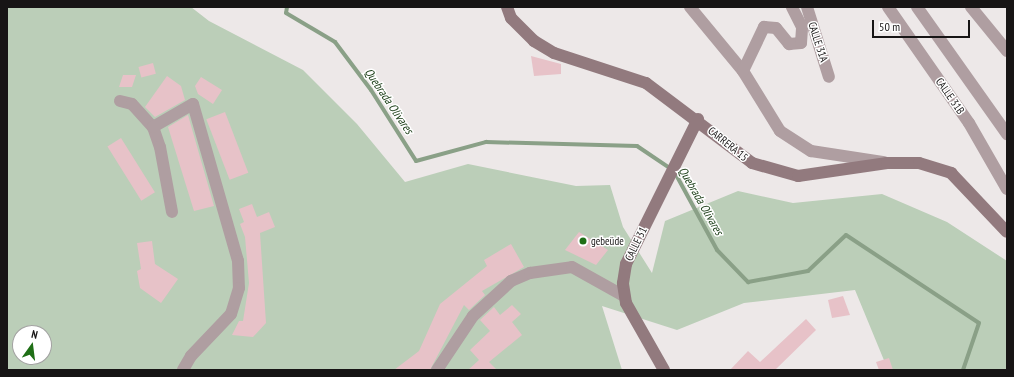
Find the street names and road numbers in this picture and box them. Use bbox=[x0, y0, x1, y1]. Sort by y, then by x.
street label: CALLE 31A bbox=[805, 20, 831, 64]
street label: CALLE 31B bbox=[933, 75, 967, 117]
street label: CARRERA 15 bbox=[705, 124, 751, 164]
street label: CALLE 31 bbox=[622, 225, 650, 263]

